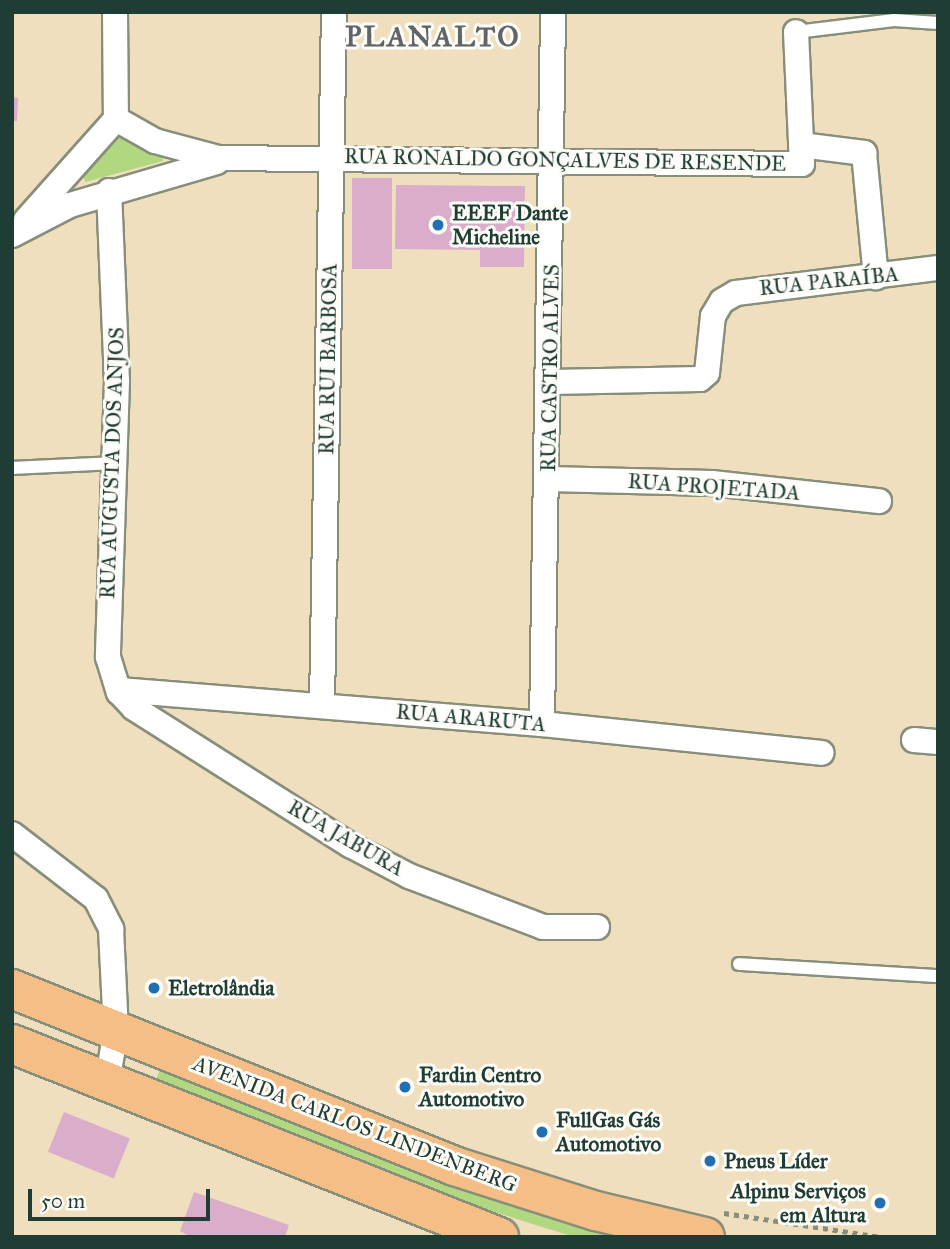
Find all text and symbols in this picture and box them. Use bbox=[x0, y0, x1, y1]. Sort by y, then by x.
district label: PLANALTO bbox=[346, 20, 520, 54]
street label: RUA RONALDO GONÇALVES DE RESENDE bbox=[344, 144, 786, 176]
place label: EEEF Dante Micheline bbox=[452, 200, 568, 250]
marker: EEEF Dante Micheline bbox=[430, 217, 446, 233]
street label: RUA PARAÍBA bbox=[758, 261, 900, 301]
street label: RUA RUI BARBOSA bbox=[314, 263, 342, 455]
street label: RUA CASTRO ALVES bbox=[536, 264, 564, 472]
street label: RUA AUGUSTA DOS ANJOS bbox=[95, 327, 129, 599]
street label: RUA PROJETADA bbox=[627, 468, 801, 506]
street label: RUA ARARUTA bbox=[395, 699, 547, 737]
street label: RUA JABURA bbox=[283, 795, 409, 881]
place label: Eletrolândia bbox=[168, 975, 274, 1001]
marker: Eletrolândia bbox=[146, 980, 162, 996]
street label: AVENIDA CARLOS LINDENBERG bbox=[189, 1050, 521, 1198]
place label: Fardin Centro Automotivo bbox=[419, 1062, 541, 1112]
marker: Fardin Centro Automotivo bbox=[397, 1079, 413, 1095]
place label: FullGas Gás Automotivo bbox=[556, 1107, 661, 1157]
marker: FullGas Gás Automotivo bbox=[534, 1124, 550, 1140]
place label: Pneus Líder bbox=[724, 1148, 828, 1174]
marker: Pneus Líder bbox=[702, 1153, 718, 1169]
scale bar bbox=[32, 1176, 214, 1220]
place label: Alpinu Serviços em Altura bbox=[731, 1178, 866, 1228]
text: 50 m bbox=[41, 1188, 85, 1214]
marker: Alpinu Serviços em Altura bbox=[872, 1195, 888, 1211]

